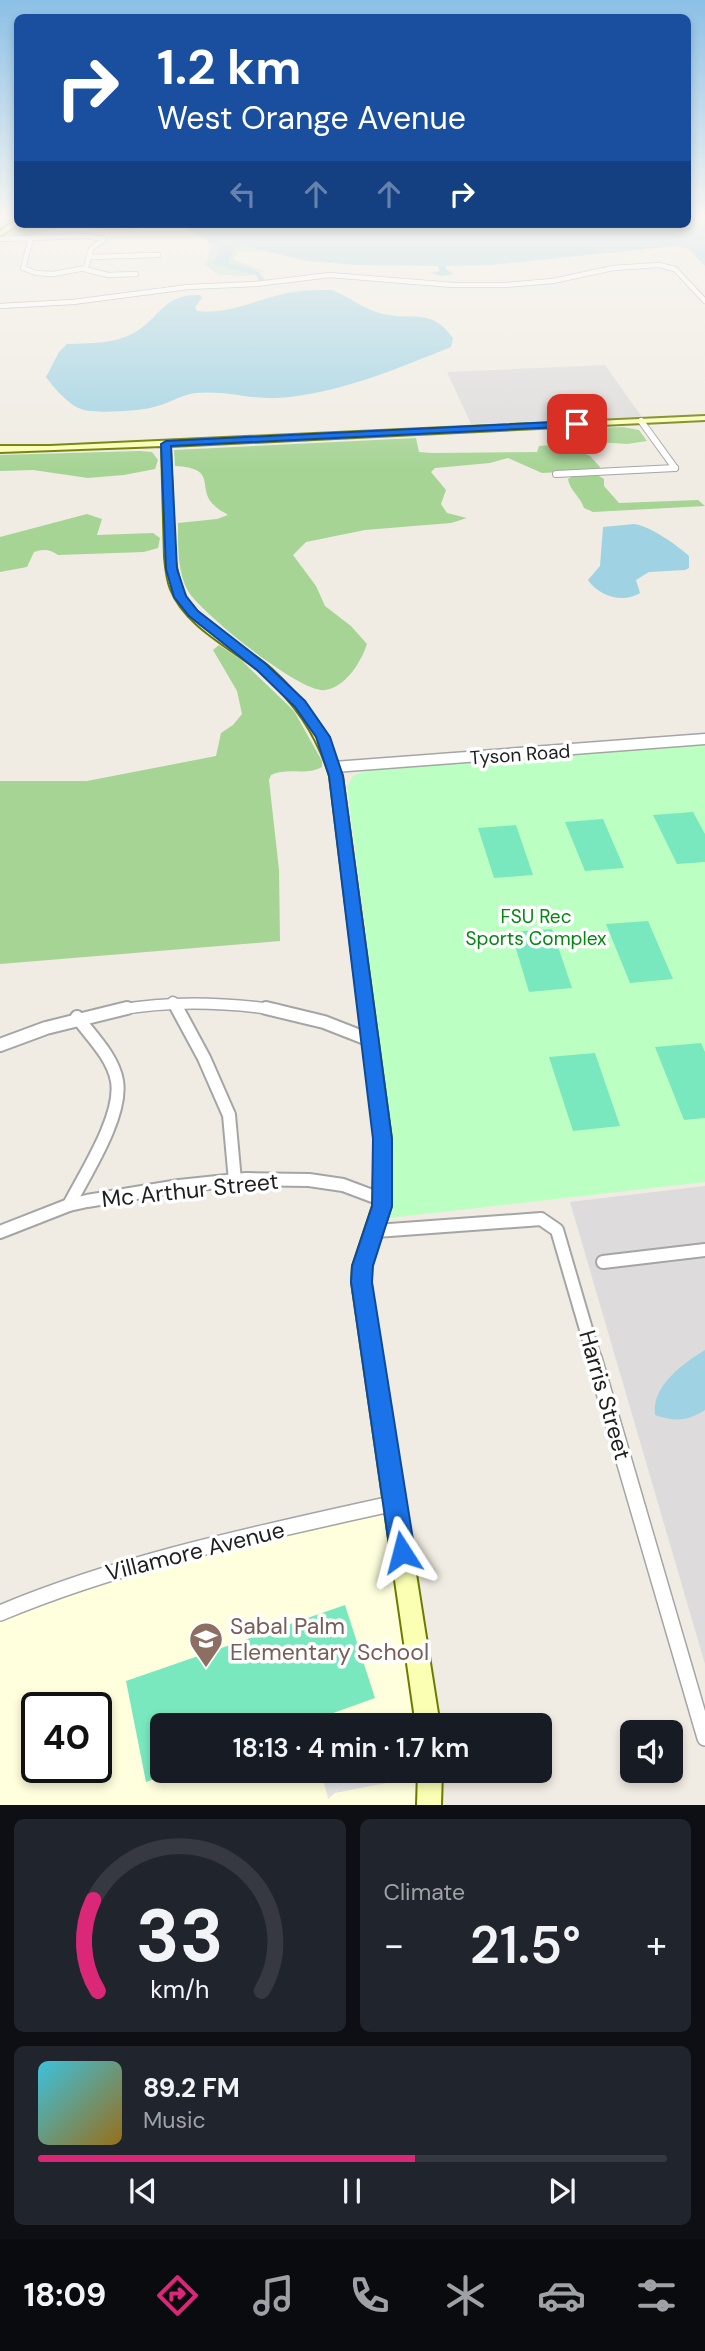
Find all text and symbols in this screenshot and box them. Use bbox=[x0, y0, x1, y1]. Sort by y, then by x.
text: 1.2 km bbox=[157, 35, 301, 99]
icon: right bbox=[42, 42, 133, 133]
text: West Orange Avenue bbox=[157, 97, 466, 139]
icon: left bbox=[224, 175, 262, 213]
icon: ahead bbox=[297, 175, 335, 213]
icon: ahead bbox=[370, 175, 408, 213]
icon: right bbox=[443, 175, 481, 213]
pin bbox=[547, 394, 607, 454]
icon: arrive bbox=[558, 405, 596, 443]
street label: Tyson Road bbox=[469, 739, 571, 770]
park label: FSU Rec Sports Complex bbox=[466, 904, 607, 951]
street label: Mc Arthur Street bbox=[100, 1166, 280, 1214]
street label: Harris Street bbox=[572, 1327, 638, 1463]
street label: Villamore Avenue bbox=[102, 1514, 288, 1588]
position arrow bbox=[365, 1515, 439, 1589]
place label: Sabal Palm Elementary School bbox=[230, 1611, 429, 1667]
school or university icon: Sabal Palm Elementary School bbox=[187, 1620, 225, 1669]
speed limit sign: 40 bbox=[21, 1692, 112, 1783]
map controls bbox=[620, 1720, 683, 1783]
button: sound bbox=[620, 1720, 683, 1783]
text: 18:13 · 4 min · 1.7 km bbox=[233, 1731, 469, 1765]
text: Climate bbox=[384, 1877, 465, 1907]
text: 33 bbox=[136, 1890, 224, 1985]
text: 21.5° bbox=[470, 1911, 581, 1979]
text: − bbox=[384, 1920, 404, 1970]
text: + bbox=[646, 1920, 667, 1970]
text: km/h bbox=[150, 1973, 209, 2006]
text: 89.2 FM bbox=[143, 2071, 240, 2105]
text: Music bbox=[143, 2105, 206, 2135]
icon: previous bbox=[124, 2172, 162, 2210]
icon: pause bbox=[333, 2172, 371, 2210]
icon: next bbox=[543, 2172, 581, 2210]
icon: directions bbox=[153, 2271, 202, 2320]
icon: music bbox=[249, 2271, 298, 2320]
icon: phone bbox=[345, 2271, 394, 2320]
icon: climate bbox=[441, 2271, 490, 2320]
icon: car bbox=[537, 2271, 586, 2320]
icon: filters bbox=[632, 2271, 681, 2320]
text: 18:09 bbox=[23, 2274, 106, 2316]

